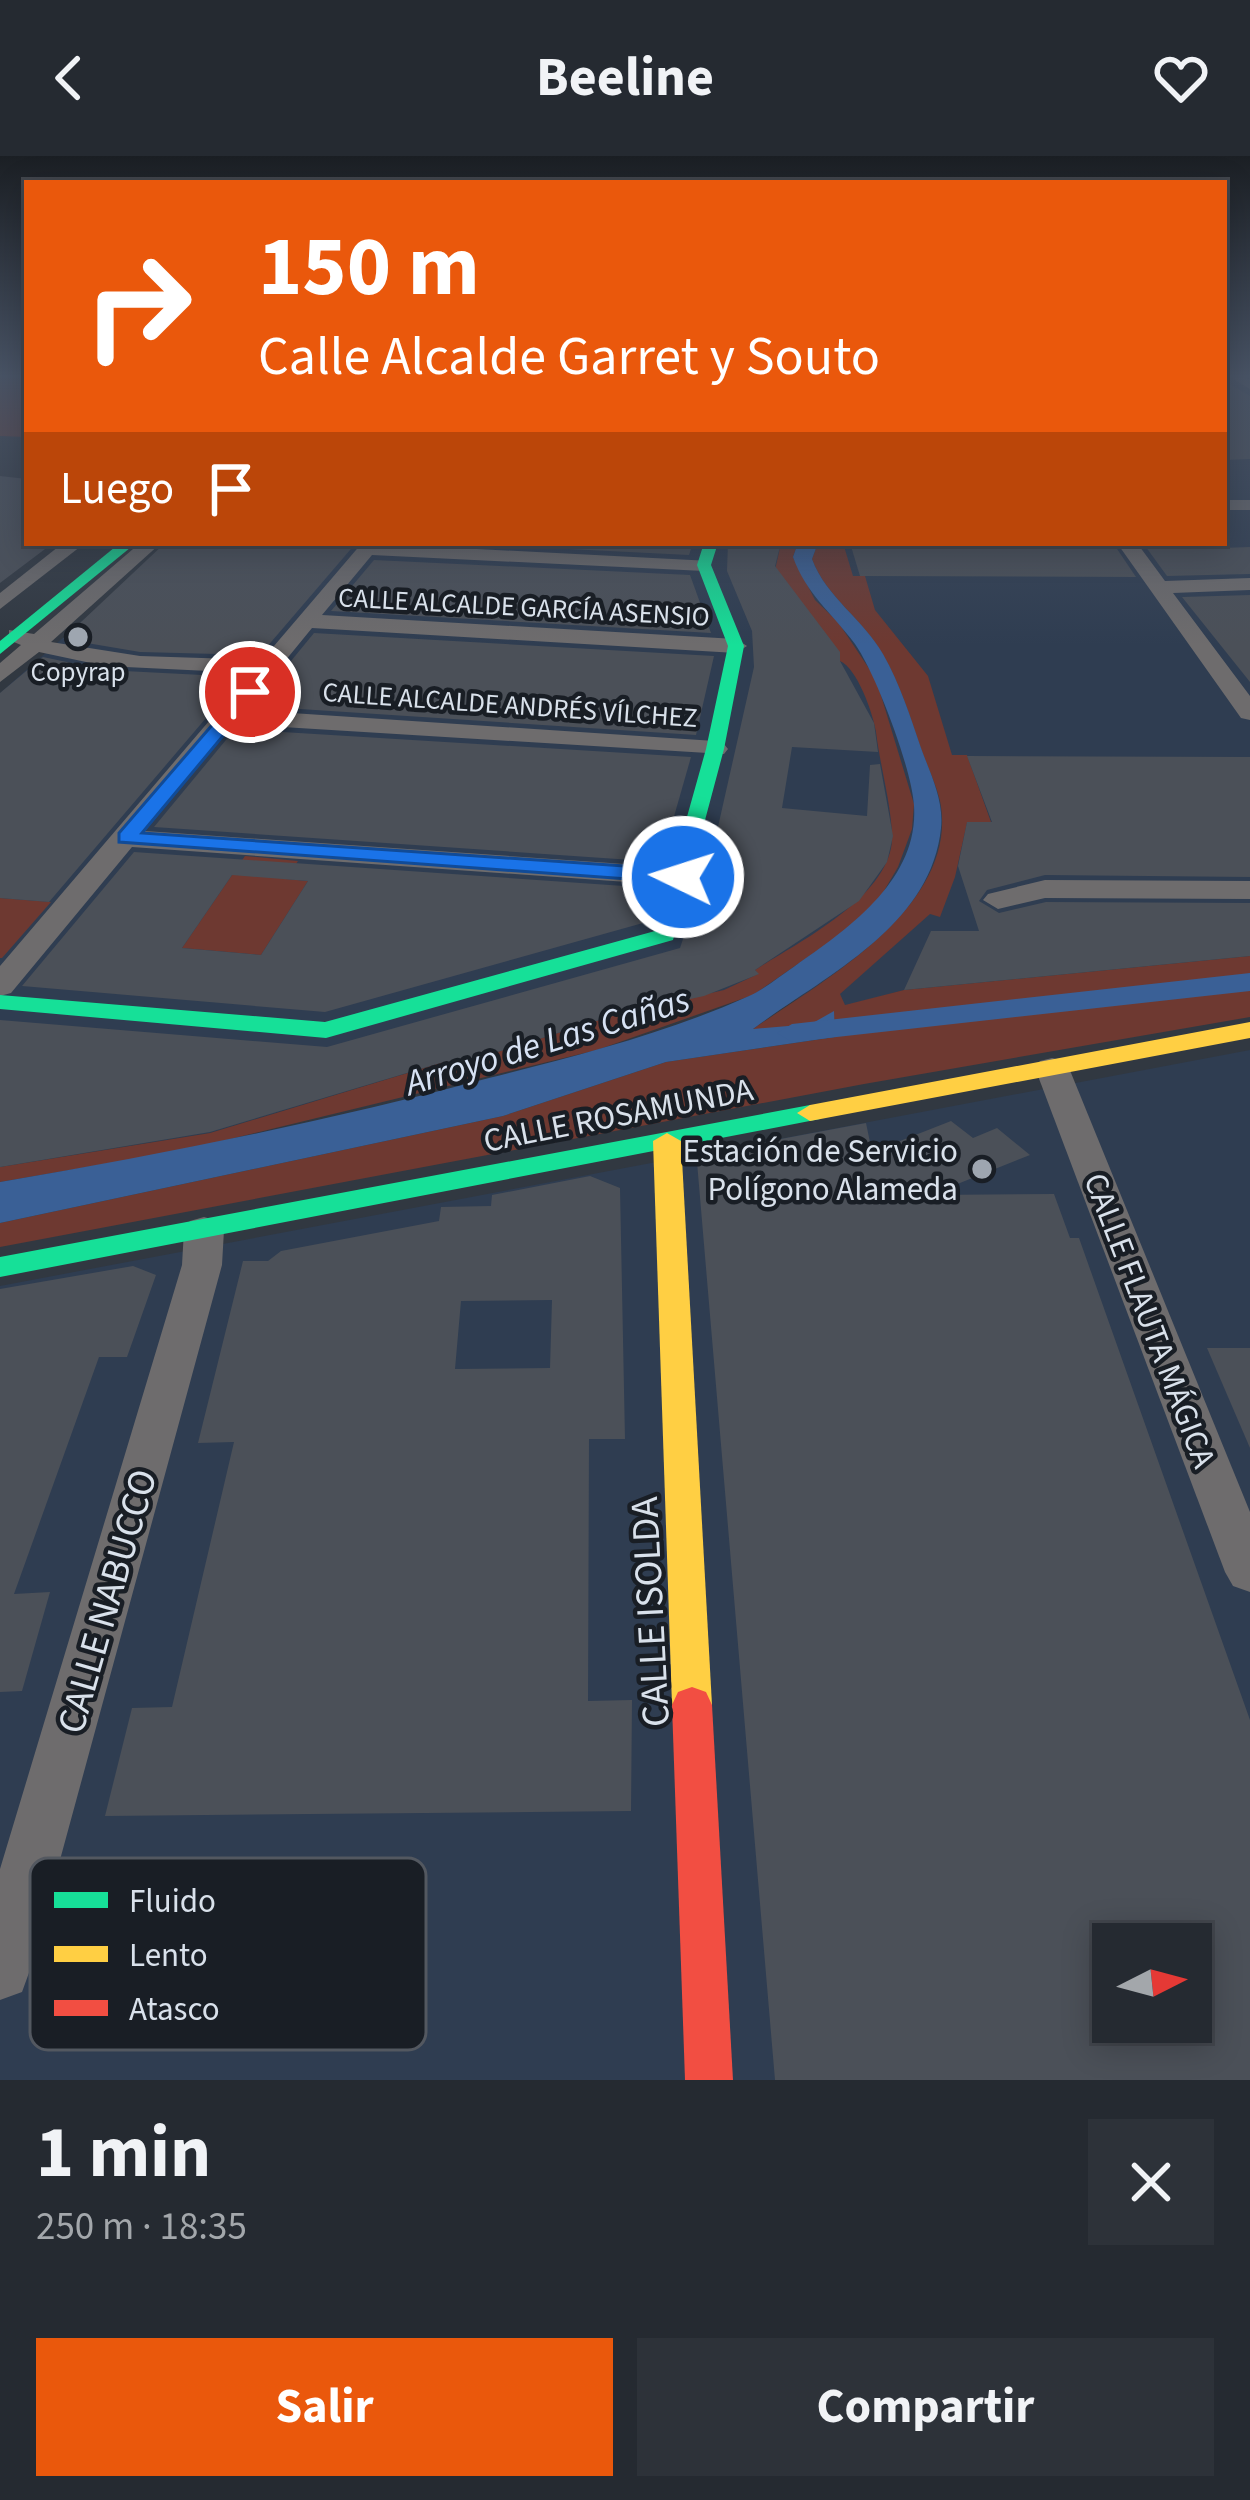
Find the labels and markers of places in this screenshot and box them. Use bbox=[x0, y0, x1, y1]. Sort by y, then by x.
marker: Copyrap bbox=[65, 624, 91, 650]
pin bbox=[199, 641, 301, 743]
place label: Copyrap bbox=[31, 653, 125, 692]
place label: Estación de Servicio Polígono Alameda bbox=[683, 1128, 958, 1213]
marker: Estación de Servicio Polígono Alameda bbox=[969, 1156, 995, 1182]

